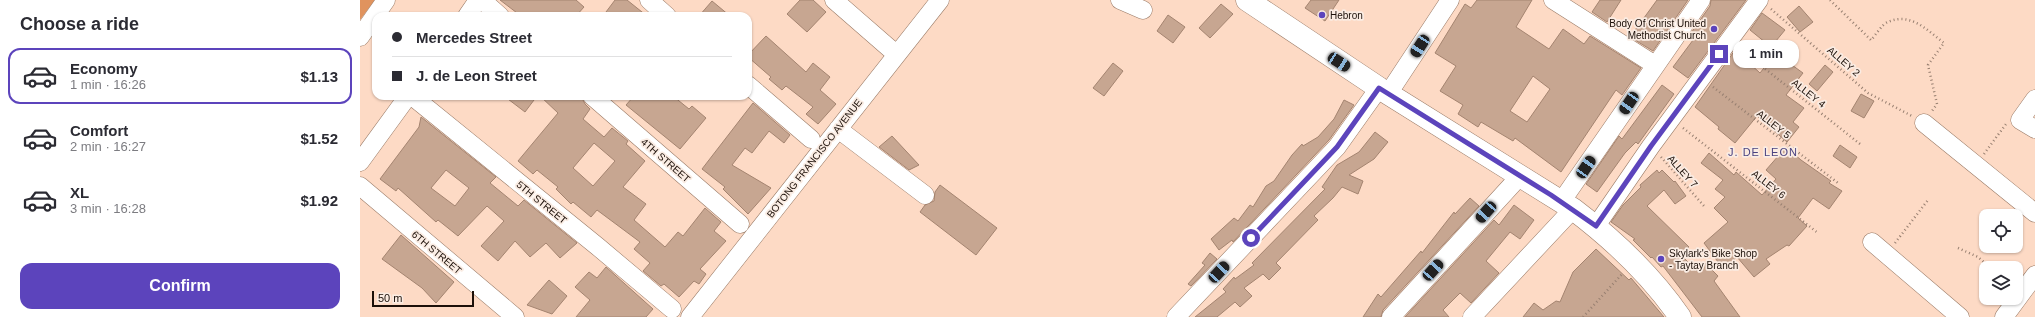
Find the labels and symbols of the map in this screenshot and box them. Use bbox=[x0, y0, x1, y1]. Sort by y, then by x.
marker: Hebron bbox=[1317, 10, 1327, 20]
place label: Hebron bbox=[1330, 10, 1363, 21]
place label: Body Of Christ United Methodist Church bbox=[1609, 18, 1706, 41]
marker: Body Of Christ United Methodist Church bbox=[1709, 24, 1719, 34]
car bbox=[1408, 33, 1432, 59]
callout: 1 min bbox=[1733, 40, 1799, 68]
street label: ALLEY 2 bbox=[1825, 44, 1862, 79]
route end bbox=[1710, 45, 1728, 63]
car bbox=[1326, 50, 1352, 74]
street label: ALLEY 4 bbox=[1790, 77, 1828, 110]
car bbox=[1617, 90, 1641, 116]
street label: BOTONG FRANCISCO AVENUE bbox=[765, 97, 864, 220]
street label: ALLEY 5 bbox=[1755, 108, 1793, 141]
street label: 4TH STREET bbox=[639, 136, 692, 185]
district label: J. DE LEON bbox=[1728, 146, 1798, 158]
street label: ALLEY 7 bbox=[1665, 153, 1700, 190]
car bbox=[1574, 154, 1598, 180]
street label: ALLEY 6 bbox=[1750, 168, 1788, 201]
street label: 5TH STREET bbox=[514, 179, 569, 226]
car bbox=[1474, 199, 1498, 225]
street label: 6TH STREET bbox=[410, 229, 464, 276]
route start bbox=[1242, 229, 1260, 247]
place label: Skylark's Bike Shop - Taytay Branch bbox=[1669, 248, 1757, 271]
marker: Skylark's Bike Shop - Taytay Branch bbox=[1656, 254, 1666, 264]
car bbox=[1421, 257, 1445, 283]
car bbox=[1206, 259, 1232, 285]
scale bar bbox=[372, 289, 474, 308]

